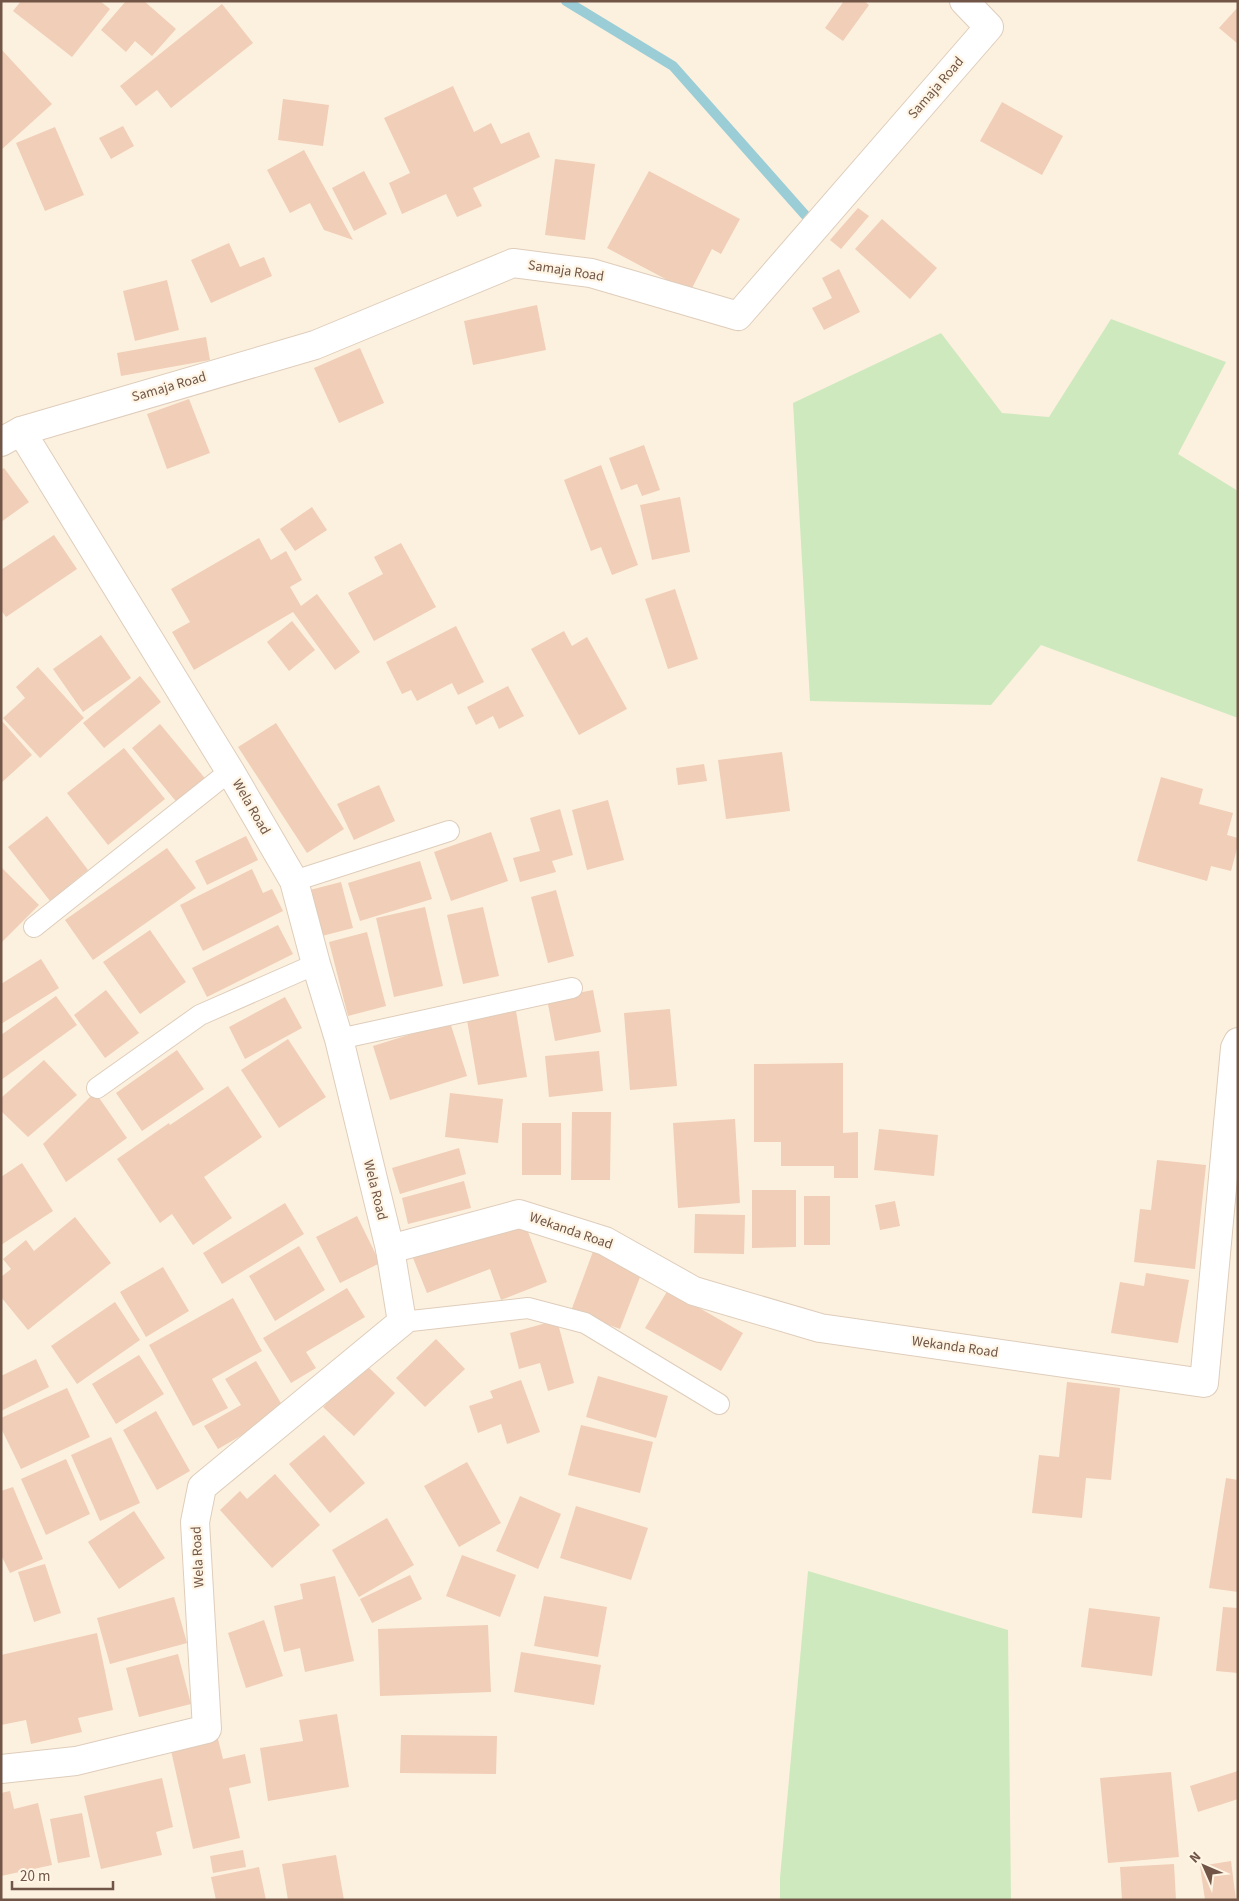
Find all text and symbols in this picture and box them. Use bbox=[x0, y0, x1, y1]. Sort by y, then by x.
street label: Samaja Road bbox=[903, 53, 969, 123]
street label: Samaja Road bbox=[527, 255, 605, 287]
street label: Samaja Road bbox=[129, 367, 209, 407]
street label: Wela Road bbox=[227, 775, 275, 839]
street label: Wela Road bbox=[358, 1158, 392, 1222]
street label: Wekanda Road bbox=[527, 1207, 615, 1255]
street label: Wekanda Road bbox=[910, 1331, 1000, 1363]
street label: Wela Road bbox=[186, 1526, 210, 1588]
north arrow bbox=[1179, 1841, 1229, 1891]
text: N bbox=[1185, 1847, 1206, 1868]
scale bar bbox=[12, 1858, 114, 1890]
text: 20 m bbox=[20, 1866, 50, 1887]

